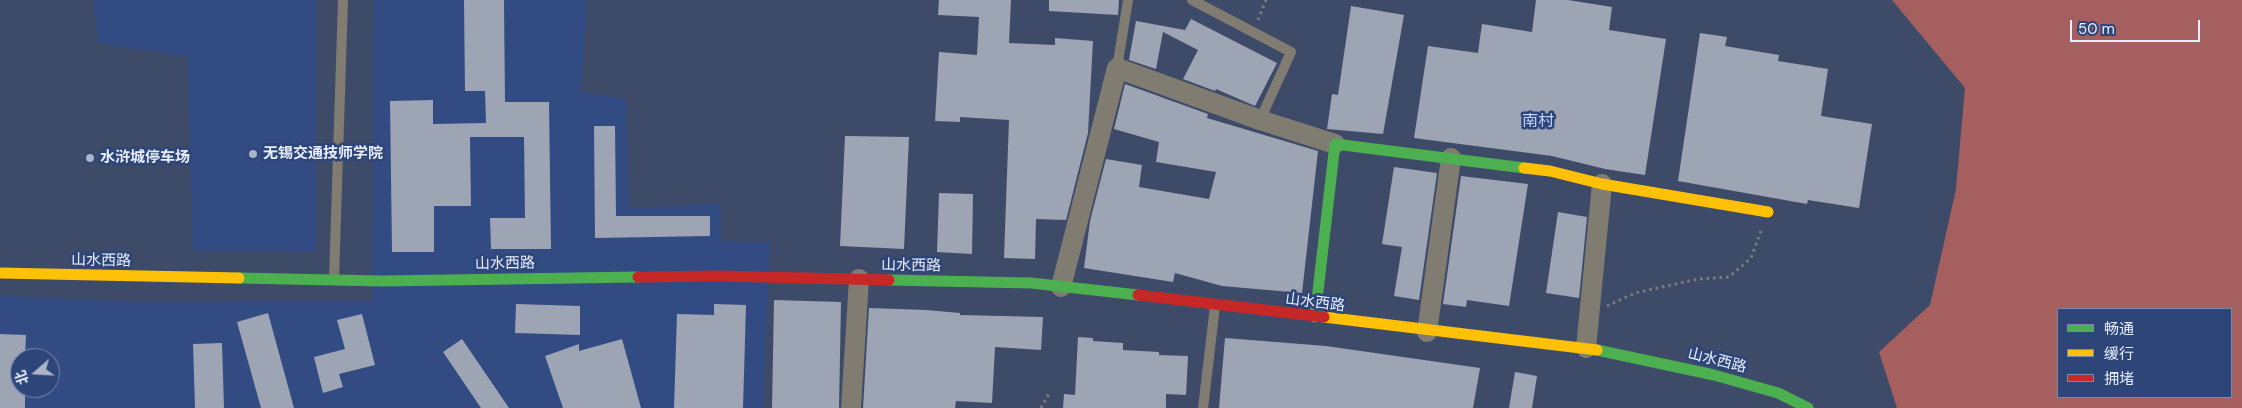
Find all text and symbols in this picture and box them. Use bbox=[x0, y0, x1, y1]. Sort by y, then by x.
scale bar bbox=[2072, 10, 2202, 42]
text: 50 m bbox=[2078, 19, 2115, 39]
district label: 南村 bbox=[1522, 112, 1554, 132]
place label: 无锡交通技师学院 bbox=[263, 145, 383, 163]
marker: 无锡交通技师学院 bbox=[247, 148, 259, 160]
place label: 水浒城停车场 bbox=[100, 149, 190, 167]
marker: 水浒城停车场 bbox=[84, 152, 96, 164]
street label: 山水西路 bbox=[71, 251, 131, 271]
street label: 山水西路 bbox=[475, 254, 535, 274]
street label: 山水西路 bbox=[881, 256, 941, 276]
street label: 山水西路 bbox=[1284, 290, 1346, 316]
legend bbox=[2057, 308, 2232, 398]
text: 畅通 bbox=[2104, 319, 2134, 339]
text: 缓行 bbox=[2104, 344, 2134, 364]
street label: 山水西路 bbox=[1686, 345, 1748, 377]
north arrow bbox=[10, 348, 60, 398]
text: 北 bbox=[11, 368, 33, 387]
text: 拥堵 bbox=[2104, 369, 2134, 389]

